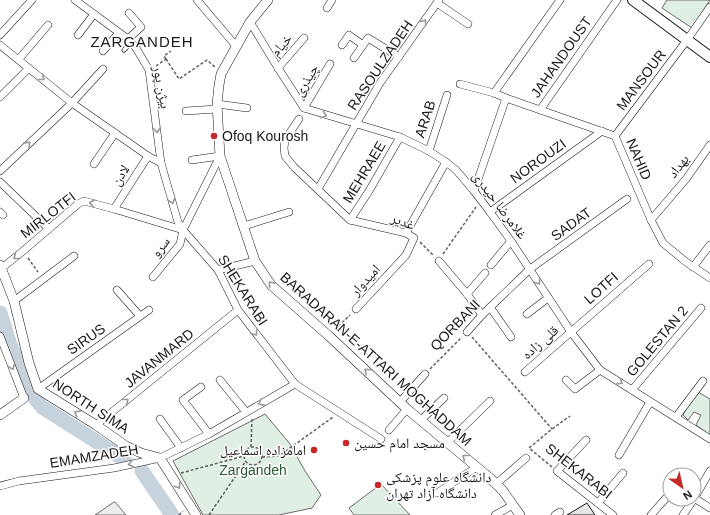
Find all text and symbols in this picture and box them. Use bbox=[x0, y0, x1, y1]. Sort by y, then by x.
street label: JAHANDOUST bbox=[527, 13, 595, 100]
street label: RASOULZADEH bbox=[344, 17, 416, 113]
one-way arrow bbox=[419, 19, 427, 26]
street label: خیام bbox=[267, 31, 297, 61]
district label: ZARGANDEH bbox=[90, 33, 194, 50]
street label: MANSOUR bbox=[613, 47, 669, 113]
street label: چیذری bbox=[290, 61, 323, 99]
street label: بیژن پور bbox=[149, 63, 174, 110]
one-way arrow bbox=[37, 73, 44, 80]
street label: ARAB bbox=[412, 98, 438, 140]
one-way arrow bbox=[320, 110, 327, 119]
one-way arrow bbox=[152, 127, 161, 133]
place label: Ofoq Kourosh bbox=[222, 128, 308, 144]
marker: Ofoq Kourosh bbox=[209, 131, 219, 141]
street label: NOROUZI bbox=[507, 136, 569, 186]
street label: NAHID bbox=[623, 136, 655, 182]
street label: MEHRAEE bbox=[339, 138, 389, 206]
one-way arrow bbox=[23, 142, 31, 149]
street label: بهداد bbox=[664, 151, 692, 181]
street label: لادن bbox=[107, 162, 133, 189]
street label: غلامرضا حیدری bbox=[469, 168, 531, 243]
street label: MIRLOTFI bbox=[17, 189, 79, 241]
one-way arrow bbox=[167, 197, 176, 204]
one-way arrow bbox=[89, 199, 96, 207]
street label: SADAT bbox=[548, 204, 595, 244]
street label: غدیر bbox=[388, 209, 417, 234]
street label: سرو bbox=[147, 234, 174, 261]
one-way arrow bbox=[14, 252, 21, 259]
street label: SHEKARABI bbox=[215, 252, 271, 328]
street label: امیدوار bbox=[346, 261, 384, 300]
street label: BARADARAN-E-ATTARI MOGHADDAM bbox=[277, 269, 475, 449]
street label: LOTFI bbox=[581, 269, 621, 307]
one-way arrow bbox=[534, 278, 541, 285]
one-way arrow bbox=[269, 281, 276, 288]
street label: QORBANI bbox=[427, 296, 483, 354]
street label: GOLESTAN 2 bbox=[623, 302, 691, 379]
street label: SIRUS bbox=[64, 320, 108, 358]
street label: قلی زاده bbox=[519, 322, 562, 363]
street label: JAVANMARD bbox=[121, 325, 197, 391]
one-way arrow bbox=[250, 328, 257, 335]
one-way arrow bbox=[7, 363, 15, 370]
one-way arrow bbox=[364, 368, 372, 376]
street label: NORTH SIMA bbox=[50, 375, 133, 437]
one-way arrow bbox=[615, 377, 622, 384]
one-way arrow bbox=[122, 398, 129, 405]
one-way arrow bbox=[258, 399, 265, 406]
one-way arrow bbox=[74, 411, 81, 418]
place label: مسجد امام حسین bbox=[354, 435, 445, 453]
marker: مسجد امام حسین bbox=[341, 438, 351, 448]
street label: SHEKARABI bbox=[542, 440, 616, 502]
street label: EMAMZADEH bbox=[49, 441, 139, 471]
place label: امامزاده اسماعیل bbox=[220, 442, 306, 459]
marker: امامزاده اسماعیل bbox=[309, 445, 319, 455]
one-way arrow bbox=[462, 454, 469, 461]
one-way arrow bbox=[128, 460, 135, 468]
park label: Zargandeh bbox=[219, 462, 287, 478]
north arrow bbox=[662, 467, 702, 507]
place label: دانشگاه علوم پزشکی دانشگاه آزاد تهران bbox=[386, 469, 492, 502]
marker: دانشگاه علوم پزشکی دانشگاه آزاد تهران bbox=[373, 480, 383, 490]
one-way arrow bbox=[174, 482, 181, 489]
text: N bbox=[681, 488, 694, 503]

